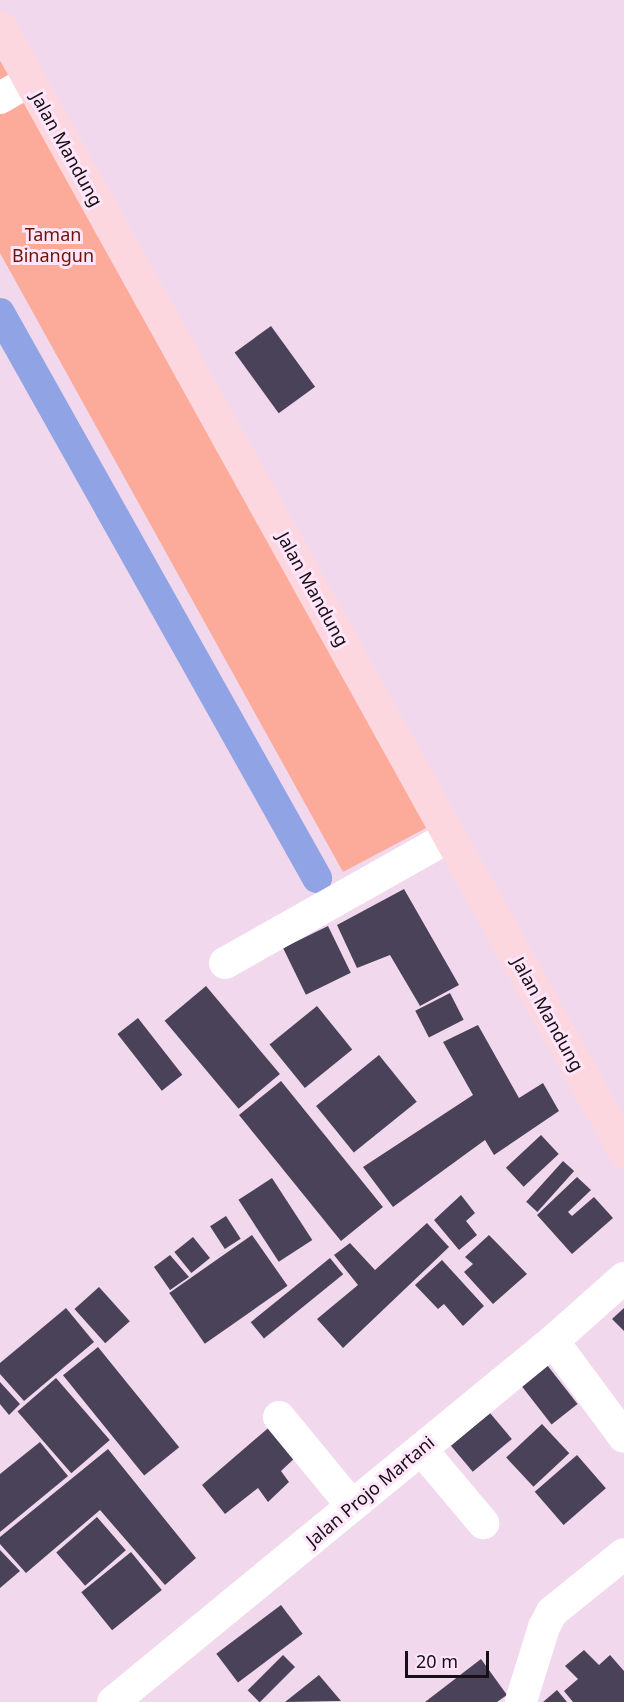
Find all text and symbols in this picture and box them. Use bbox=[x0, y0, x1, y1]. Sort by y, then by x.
street label: Jalan Mandung bbox=[27, 88, 107, 210]
park label: Taman Binangun bbox=[12, 224, 94, 266]
street label: Jalan Mandung bbox=[273, 528, 353, 650]
street label: Jalan Mandung bbox=[508, 953, 588, 1075]
street label: Jalan Projo Martani bbox=[301, 1431, 439, 1551]
scale bar bbox=[408, 1639, 492, 1677]
text: 20 m bbox=[416, 1649, 458, 1673]

